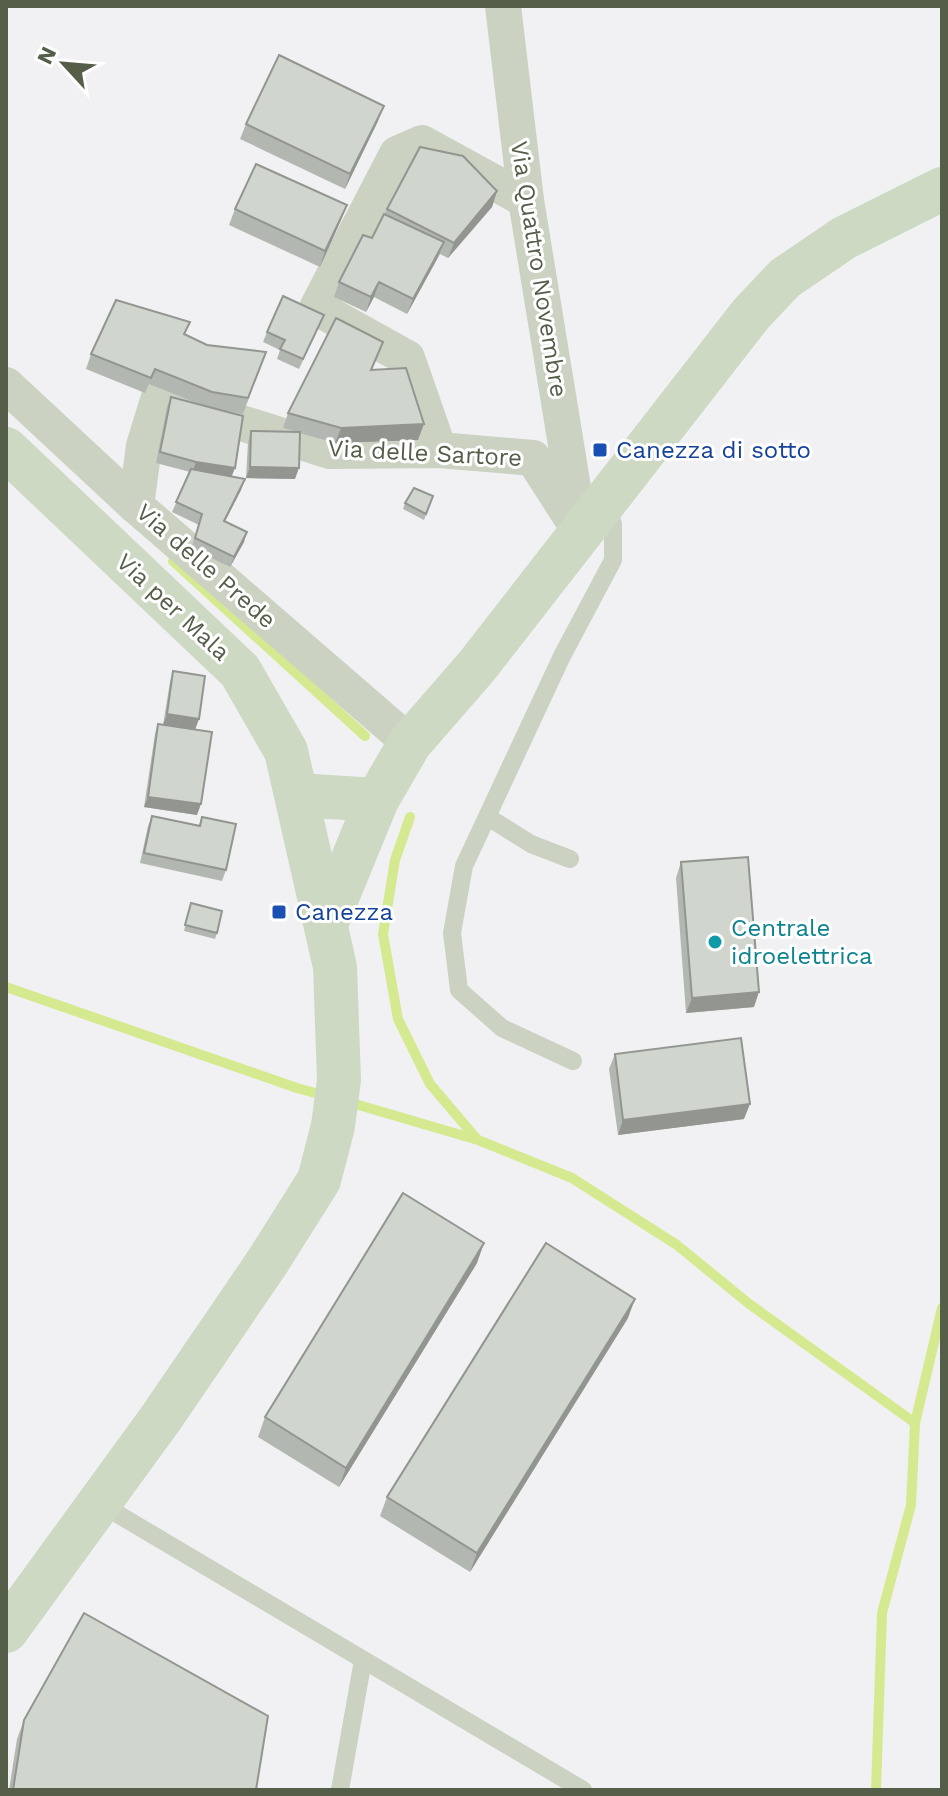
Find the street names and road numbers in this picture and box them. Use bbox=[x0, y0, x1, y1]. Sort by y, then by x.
street label: Via Quattro Novembre bbox=[505, 139, 573, 399]
street label: Via delle Sartore bbox=[327, 434, 523, 472]
street label: Via delle Prede bbox=[131, 498, 281, 634]
street label: Via per Mala bbox=[111, 548, 235, 666]

